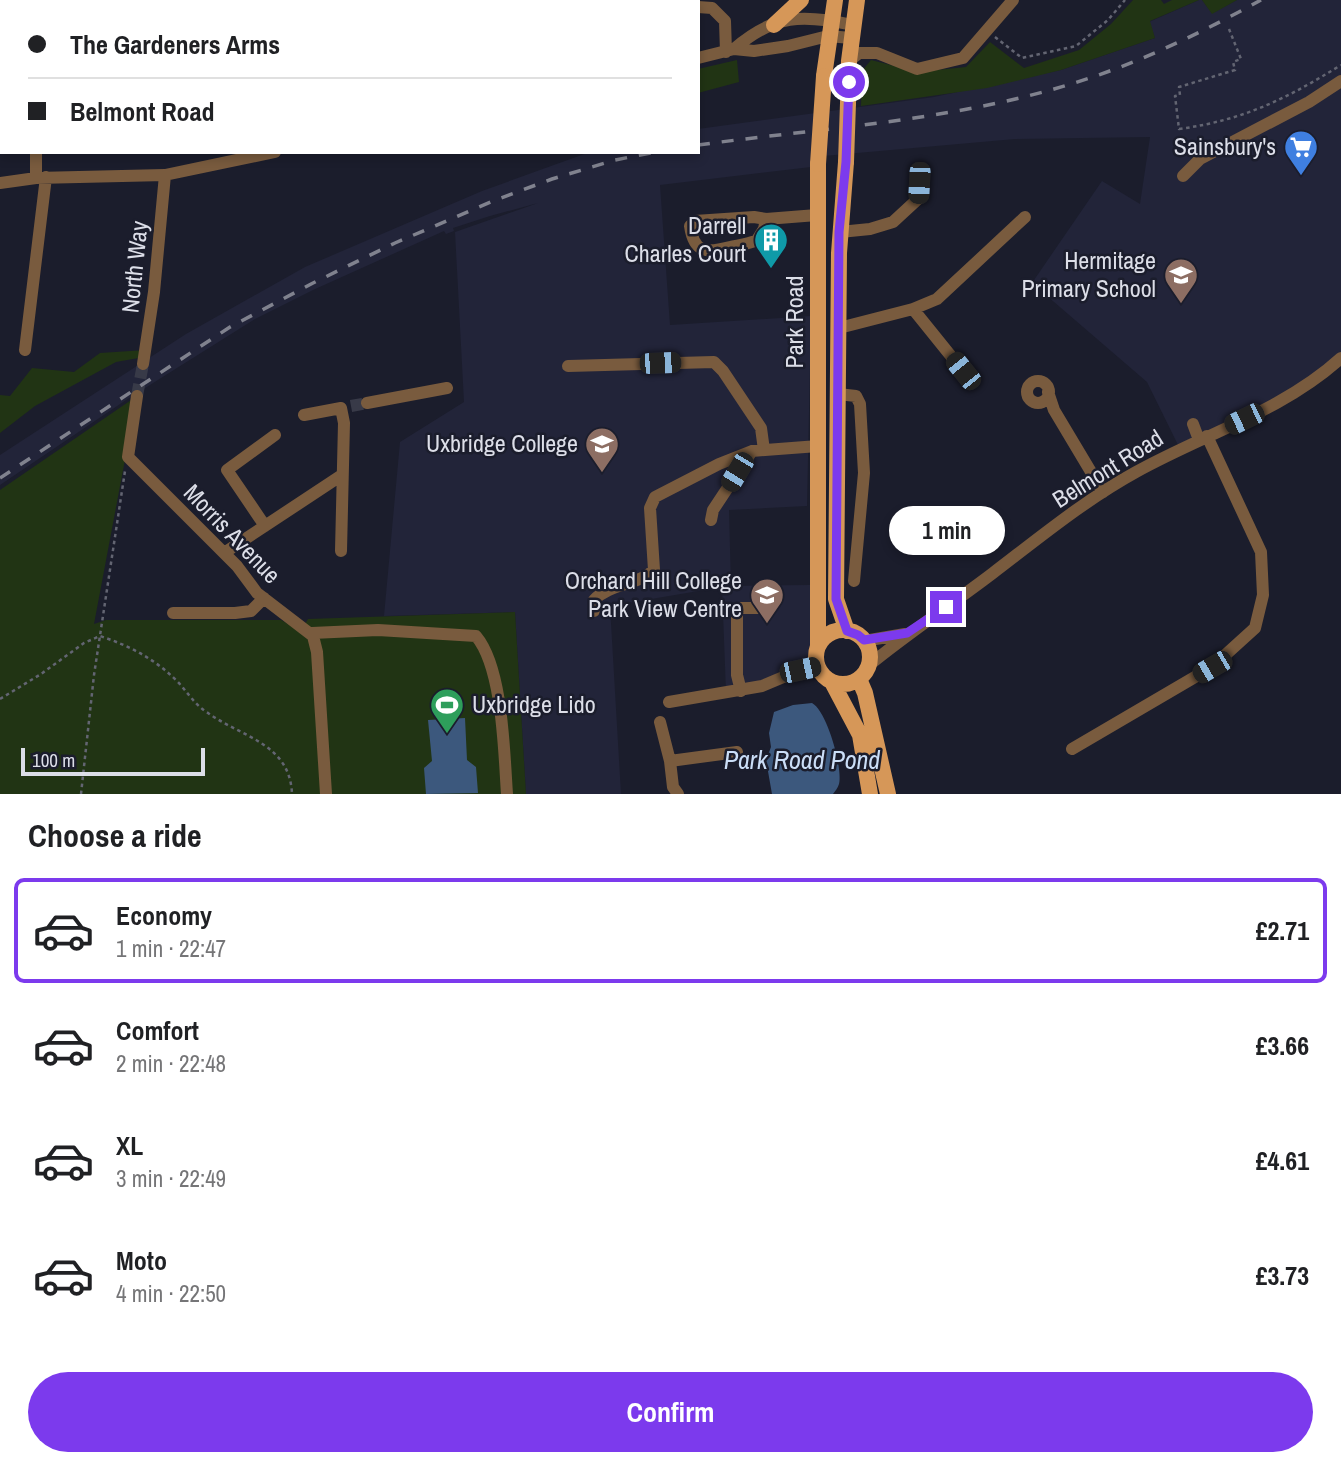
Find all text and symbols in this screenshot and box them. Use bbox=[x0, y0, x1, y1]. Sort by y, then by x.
text: The Gardeners Arms bbox=[70, 27, 280, 62]
route start bbox=[833, 66, 865, 98]
text: Belmont Road bbox=[70, 94, 215, 129]
supermarket icon: Sainsbury's bbox=[1282, 128, 1320, 177]
place label: Sainsbury's bbox=[1174, 130, 1276, 162]
car bbox=[908, 161, 931, 205]
place label: Darrell Charles Court bbox=[625, 209, 747, 269]
street label: North Way bbox=[113, 219, 155, 314]
building icon: Darrell Charles Court bbox=[752, 221, 790, 270]
place label: Hermitage Primary School bbox=[1021, 244, 1156, 304]
school or university icon: Hermitage Primary School bbox=[1162, 256, 1200, 305]
street label: Park Road bbox=[778, 276, 810, 368]
car bbox=[942, 348, 985, 394]
car bbox=[639, 352, 682, 374]
car bbox=[1221, 400, 1268, 438]
street label: Belmont Road bbox=[1046, 422, 1169, 515]
school or university icon: Uxbridge College bbox=[583, 425, 621, 474]
place label: Uxbridge College bbox=[426, 427, 578, 459]
car bbox=[718, 449, 757, 495]
street label: Morris Avenue bbox=[177, 477, 288, 590]
callout: 1 min bbox=[888, 505, 1004, 554]
text: 1 min bbox=[922, 515, 972, 546]
place label: Orchard Hill College Park View Centre bbox=[565, 564, 742, 624]
school or university icon: Orchard Hill College Park View Centre bbox=[748, 576, 786, 625]
route end bbox=[930, 591, 962, 623]
car bbox=[1189, 647, 1236, 687]
car bbox=[778, 655, 823, 685]
sports icon: Uxbridge Lido bbox=[428, 686, 466, 735]
place label: Uxbridge Lido bbox=[472, 688, 596, 720]
water label: Park Road Pond bbox=[724, 742, 880, 777]
scale bar bbox=[21, 745, 205, 777]
text: 100 m bbox=[32, 747, 75, 773]
text: Choose a ride bbox=[28, 814, 202, 857]
text: Economy bbox=[116, 898, 212, 933]
icon: car bbox=[32, 899, 95, 962]
text: £2.71 bbox=[1256, 913, 1309, 948]
text: 1 min · 22:47 bbox=[116, 933, 226, 964]
text: Comfort bbox=[116, 1013, 199, 1048]
icon: car bbox=[32, 1014, 95, 1077]
text: £3.66 bbox=[1256, 1028, 1309, 1063]
text: 2 min · 22:48 bbox=[116, 1048, 226, 1079]
text: XL bbox=[116, 1128, 143, 1163]
icon: car bbox=[32, 1129, 95, 1192]
text: £4.61 bbox=[1256, 1143, 1309, 1178]
text: 3 min · 22:49 bbox=[116, 1163, 226, 1194]
text: Moto bbox=[116, 1243, 167, 1278]
icon: car bbox=[32, 1244, 95, 1307]
text: £3.73 bbox=[1256, 1258, 1309, 1293]
text: 4 min · 22:50 bbox=[116, 1278, 226, 1309]
button: Confirm bbox=[28, 1372, 1313, 1452]

